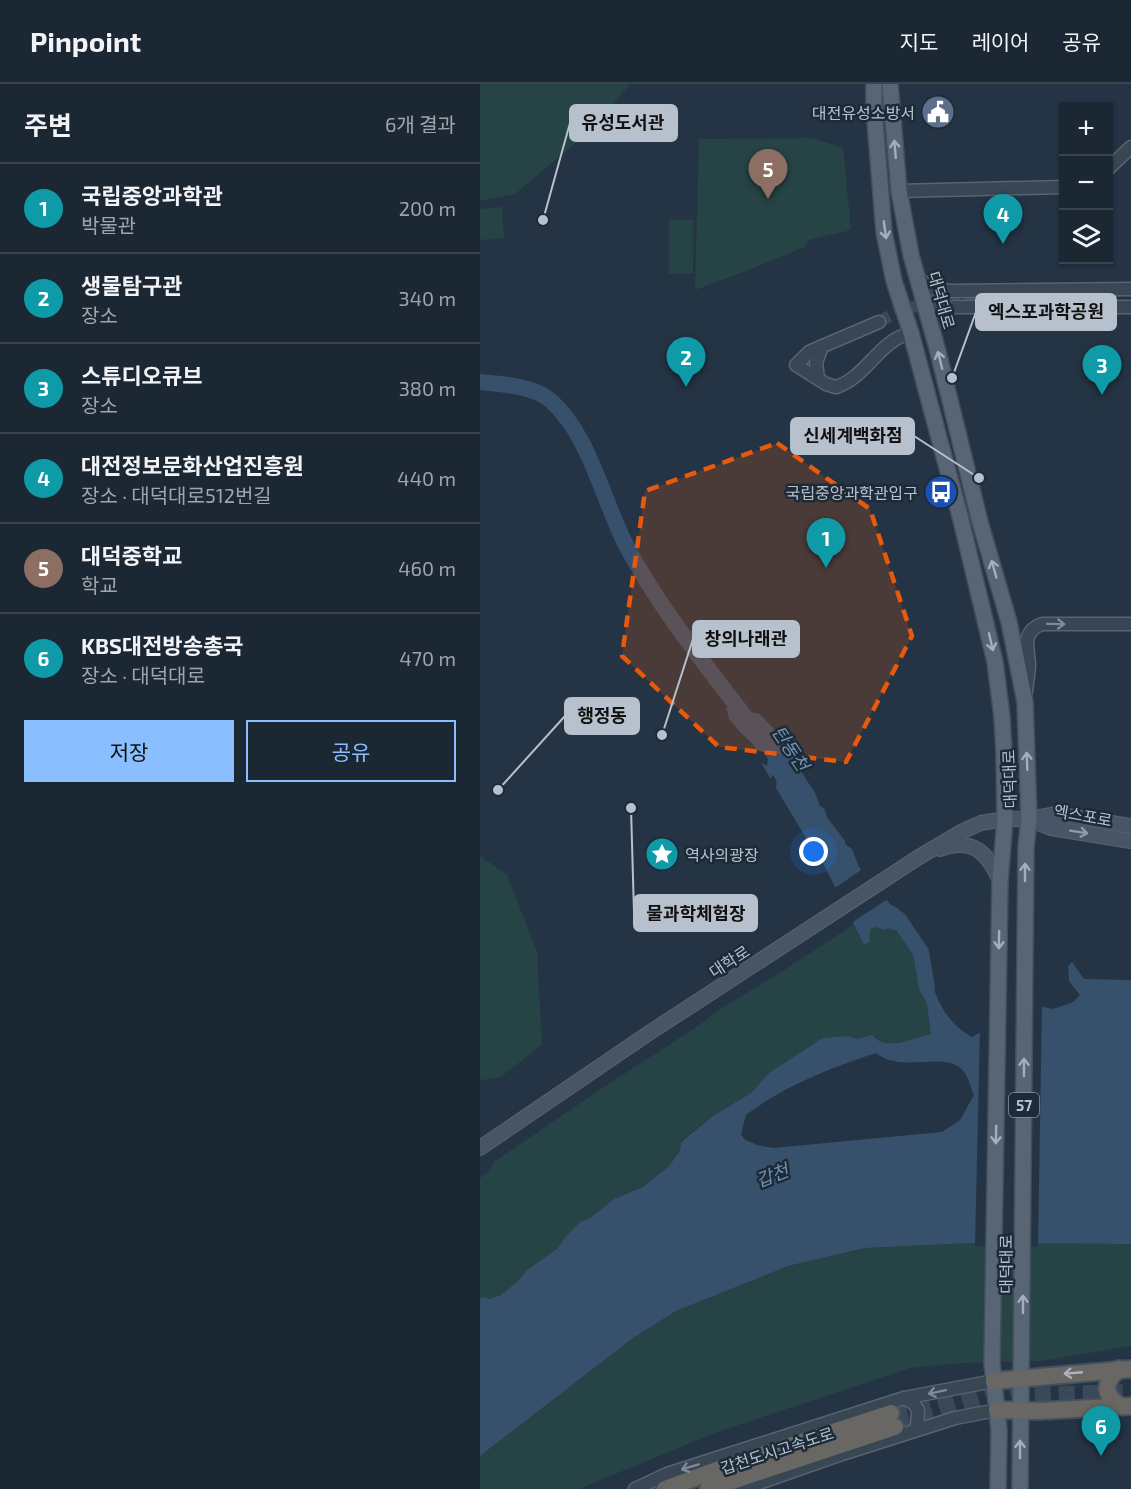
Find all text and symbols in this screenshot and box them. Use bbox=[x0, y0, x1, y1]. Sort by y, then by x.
text: Pinpoint bbox=[30, 24, 141, 58]
text: 지도 bbox=[900, 29, 938, 54]
text: 레이어 bbox=[971, 29, 1029, 54]
text: 공유 bbox=[1062, 29, 1101, 54]
public building icon: 대전유성소방서 bbox=[920, 94, 956, 130]
map controls bbox=[1059, 102, 1113, 264]
button: + bbox=[1059, 102, 1113, 156]
place label: 대전유성소방서 bbox=[812, 103, 915, 122]
callout: 유성도서관 bbox=[570, 105, 677, 141]
text: 주변 bbox=[24, 109, 72, 140]
text: 유성도서관 bbox=[582, 111, 665, 133]
text: 6개 결과 bbox=[385, 112, 456, 136]
one-way arrow bbox=[889, 140, 900, 160]
pin: 5 bbox=[748, 150, 788, 199]
button: − bbox=[1059, 156, 1113, 210]
text: 국립중앙과학관 bbox=[81, 182, 223, 208]
pin: 4 bbox=[984, 194, 1022, 244]
text: 1 bbox=[39, 196, 48, 220]
text: 200 m bbox=[399, 196, 456, 220]
button: layers bbox=[1059, 210, 1113, 264]
text: 박물관 bbox=[81, 213, 136, 237]
one-way arrow bbox=[879, 220, 890, 240]
street label: 대덕대로 bbox=[925, 269, 959, 331]
text: 생물탐구관 bbox=[81, 272, 182, 298]
text: 2 bbox=[38, 286, 49, 310]
text: 340 m bbox=[399, 286, 456, 310]
callout: 엑스포과학공원 bbox=[976, 294, 1116, 330]
text: 엑스포과학공원 bbox=[988, 300, 1104, 322]
text: 장소 bbox=[81, 303, 118, 327]
pin: 2 bbox=[666, 338, 706, 387]
pin: 3 bbox=[1082, 346, 1122, 395]
one-way arrow bbox=[934, 351, 946, 370]
text: 스튜디오큐브 bbox=[81, 362, 202, 388]
text: 3 bbox=[38, 376, 49, 400]
text: 380 m bbox=[399, 376, 456, 400]
text: 장소 bbox=[81, 393, 118, 417]
callout: 신세계백화점 bbox=[791, 418, 914, 454]
text: 신세계백화점 bbox=[803, 424, 903, 446]
text: 대전정보문화산업진흥원 bbox=[81, 452, 304, 478]
text: 4 bbox=[37, 466, 50, 490]
text: 440 m bbox=[397, 466, 456, 490]
bus stop icon: 국립중앙과학관입구 bbox=[923, 474, 959, 510]
text: 장소 · 대덕대로512번길 bbox=[81, 483, 272, 507]
place label: 국립중앙과학관입구 bbox=[786, 483, 918, 502]
pin: 1 bbox=[806, 518, 846, 568]
text: 대덕중학교 bbox=[81, 542, 182, 568]
text: 5 bbox=[38, 556, 49, 580]
text: 460 m bbox=[398, 556, 456, 580]
one-way arrow bbox=[988, 560, 999, 579]
text: 학교 bbox=[81, 573, 118, 597]
one-way arrow bbox=[1046, 618, 1066, 630]
callout: 창의나래관 bbox=[693, 621, 799, 657]
text: 창의나래관 bbox=[705, 627, 788, 649]
text: KBS대전방송총국 bbox=[81, 632, 243, 658]
one-way arrow bbox=[985, 633, 997, 652]
text: 6 bbox=[38, 646, 49, 670]
text: 470 m bbox=[399, 646, 456, 670]
text: 장소 · 대덕대로 bbox=[81, 663, 205, 687]
callout: 행정동 bbox=[565, 698, 639, 734]
text: 행정동 bbox=[577, 704, 627, 726]
button: 저장 bbox=[24, 720, 234, 782]
button: 공유 bbox=[246, 720, 456, 782]
water label: 탄동천 bbox=[768, 721, 815, 777]
street label: 대덕대로 bbox=[998, 749, 1020, 809]
one-way arrow bbox=[1021, 751, 1032, 771]
street label: 엑스포로 bbox=[1052, 801, 1114, 830]
one-way arrow bbox=[1069, 827, 1089, 838]
place icon: 역사의광장 bbox=[644, 836, 680, 872]
your location bbox=[799, 837, 828, 866]
place label: 역사의광장 bbox=[685, 845, 759, 864]
one-way arrow bbox=[1019, 863, 1031, 883]
callout: 물과학체험장 bbox=[634, 895, 757, 931]
text: 물과학체험장 bbox=[646, 902, 746, 924]
one-way arrow bbox=[993, 929, 1005, 949]
street label: 대학로 bbox=[705, 941, 753, 981]
one-way arrow bbox=[1018, 1058, 1030, 1078]
road number: 57 bbox=[1009, 1093, 1039, 1117]
one-way arrow bbox=[990, 1124, 1002, 1144]
water label: 갑천 bbox=[753, 1158, 794, 1191]
street label: 대덕대로 bbox=[996, 1234, 1015, 1293]
one-way arrow bbox=[1017, 1295, 1028, 1315]
one-way arrow bbox=[1063, 1368, 1083, 1379]
one-way arrow bbox=[927, 1387, 947, 1398]
pin: 6 bbox=[1082, 1406, 1120, 1456]
street label: 갑천도시고속도로 bbox=[718, 1423, 836, 1477]
one-way arrow bbox=[1014, 1439, 1026, 1459]
one-way arrow bbox=[681, 1462, 700, 1473]

